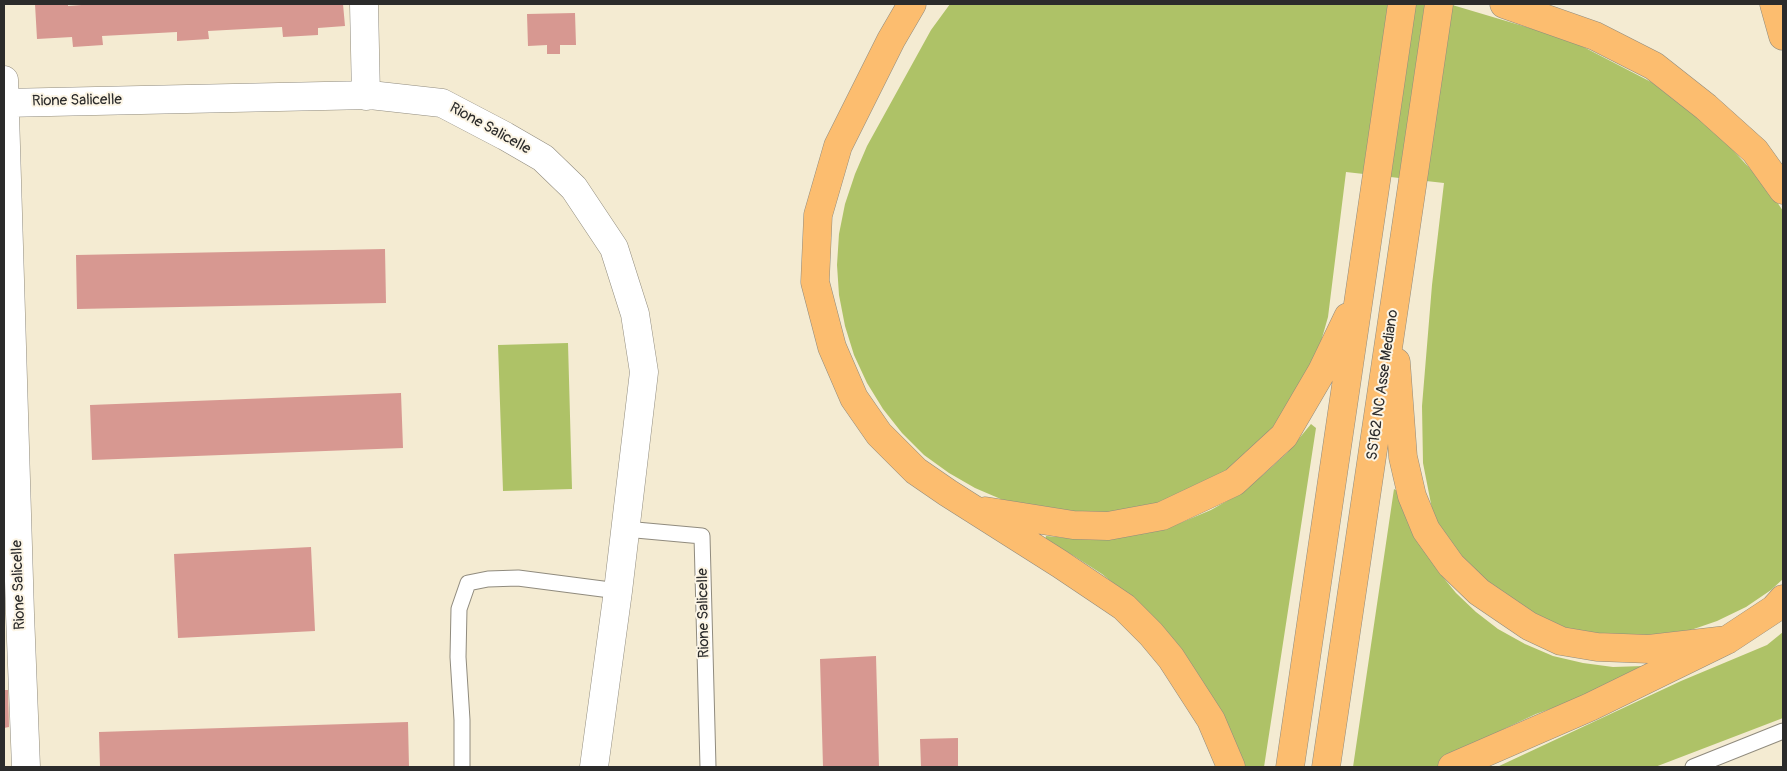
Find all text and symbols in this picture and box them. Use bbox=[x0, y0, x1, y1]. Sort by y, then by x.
street label: Rione Salicelle bbox=[32, 91, 122, 111]
street label: Rione Salicelle bbox=[446, 99, 534, 159]
street label: SS162 NC Asse Mediano bbox=[1364, 309, 1402, 461]
street label: Rione Salicelle bbox=[8, 540, 30, 630]
street label: Rione Salicelle bbox=[694, 568, 714, 658]

